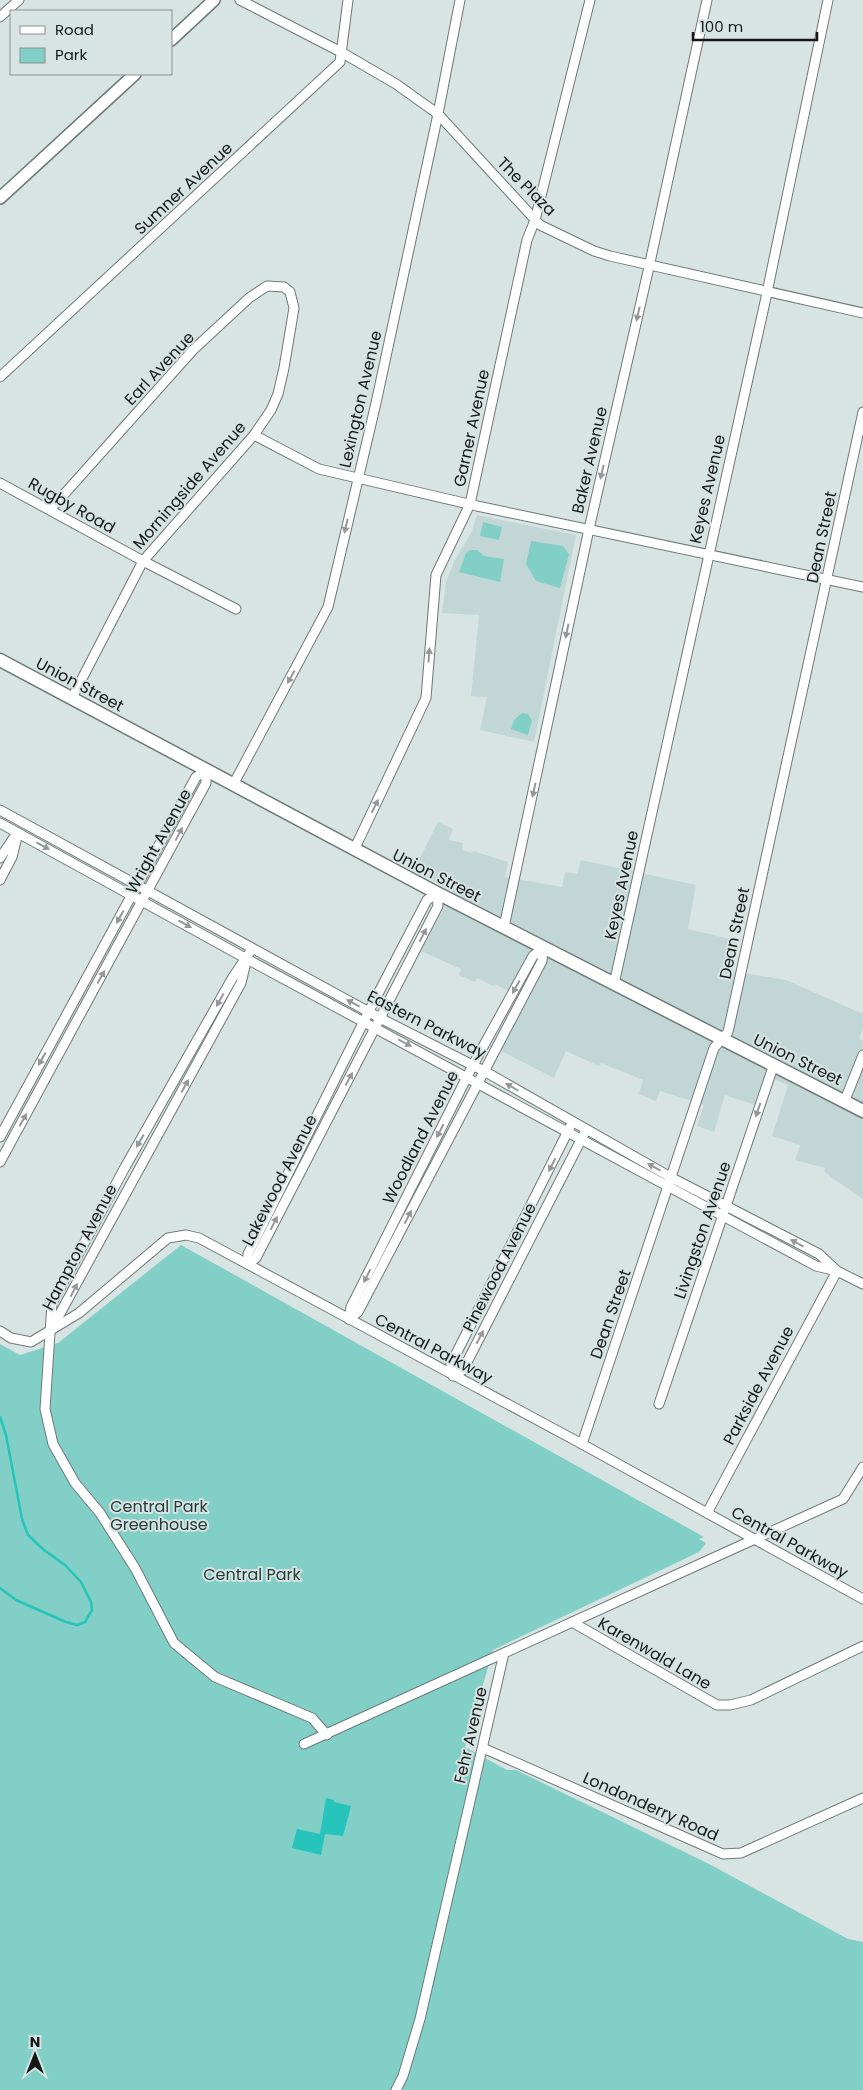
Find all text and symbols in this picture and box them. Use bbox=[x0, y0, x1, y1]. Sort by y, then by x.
legend bbox=[10, 10, 172, 75]
scale bar bbox=[693, 10, 817, 42]
text: 100 m bbox=[700, 16, 743, 37]
text: Road bbox=[55, 19, 94, 40]
text: Park bbox=[55, 44, 87, 65]
street label: Sumner Avenue bbox=[129, 137, 238, 240]
street label: The Plaza bbox=[492, 152, 561, 221]
one-way arrow bbox=[634, 306, 642, 322]
street label: Earl Avenue bbox=[119, 326, 200, 410]
street label: Lexington Avenue bbox=[334, 328, 387, 470]
street label: Garner Avenue bbox=[448, 367, 495, 489]
street label: Baker Avenue bbox=[566, 404, 613, 516]
street label: Morningside Avenue bbox=[127, 416, 251, 554]
street label: Keyes Avenue bbox=[684, 432, 731, 546]
one-way arrow bbox=[598, 465, 606, 480]
street label: Rugby Road bbox=[24, 472, 120, 539]
street label: Dean Street bbox=[801, 489, 842, 585]
one-way arrow bbox=[342, 518, 350, 533]
one-way arrow bbox=[563, 624, 571, 639]
one-way arrow bbox=[426, 647, 434, 663]
street label: Union Street bbox=[32, 652, 128, 717]
one-way arrow bbox=[287, 669, 295, 684]
one-way arrow bbox=[529, 783, 537, 799]
street label: Wright Avenue bbox=[120, 785, 197, 898]
one-way arrow bbox=[372, 799, 380, 813]
one-way arrow bbox=[175, 827, 183, 841]
street label: Keyes Avenue bbox=[599, 828, 644, 942]
one-way arrow bbox=[36, 842, 50, 850]
street label: Union Street bbox=[389, 843, 485, 908]
street label: Dean Street bbox=[714, 885, 755, 981]
one-way arrow bbox=[116, 909, 124, 924]
one-way arrow bbox=[179, 920, 192, 929]
one-way arrow bbox=[419, 927, 427, 942]
one-way arrow bbox=[97, 970, 105, 984]
one-way arrow bbox=[512, 980, 520, 994]
street label: Eastern Parkway bbox=[363, 984, 490, 1064]
one-way arrow bbox=[216, 992, 224, 1007]
one-way arrow bbox=[346, 999, 361, 1007]
street label: Union Street bbox=[749, 1028, 846, 1091]
one-way arrow bbox=[398, 1039, 412, 1047]
one-way arrow bbox=[38, 1052, 46, 1067]
street label: Woodland Avenue bbox=[377, 1066, 464, 1208]
one-way arrow bbox=[345, 1072, 353, 1086]
one-way arrow bbox=[181, 1080, 190, 1093]
one-way arrow bbox=[506, 1082, 519, 1091]
one-way arrow bbox=[754, 1103, 761, 1118]
street label: Lakewood Avenue bbox=[236, 1110, 323, 1250]
one-way arrow bbox=[19, 1113, 28, 1126]
one-way arrow bbox=[436, 1124, 444, 1138]
one-way arrow bbox=[136, 1134, 144, 1148]
one-way arrow bbox=[547, 1158, 555, 1172]
street label: Livingston Avenue bbox=[668, 1158, 737, 1302]
one-way arrow bbox=[646, 1163, 661, 1171]
street label: Hampton Avenue bbox=[36, 1180, 122, 1314]
street label: Pinewood Avenue bbox=[457, 1199, 542, 1336]
one-way arrow bbox=[404, 1210, 412, 1224]
one-way arrow bbox=[270, 1216, 278, 1231]
one-way arrow bbox=[790, 1239, 804, 1247]
street label: Dean Street bbox=[584, 1266, 637, 1362]
one-way arrow bbox=[363, 1269, 371, 1283]
one-way arrow bbox=[70, 1283, 78, 1297]
street label: Central Parkway bbox=[371, 1308, 497, 1389]
street label: Parkside Avenue bbox=[717, 1322, 800, 1449]
one-way arrow bbox=[476, 1330, 484, 1345]
park label: Central Park Greenhouse bbox=[110, 1495, 209, 1536]
street label: Central Parkway bbox=[727, 1501, 852, 1584]
park label: Central Park bbox=[203, 1563, 302, 1586]
street label: Karenwald Lane bbox=[594, 1612, 716, 1695]
street label: Fehr Avenue bbox=[448, 1684, 493, 1786]
street label: Londonderry Road bbox=[579, 1766, 722, 1847]
north arrow bbox=[10, 2030, 60, 2080]
text: N bbox=[30, 2032, 40, 2052]

